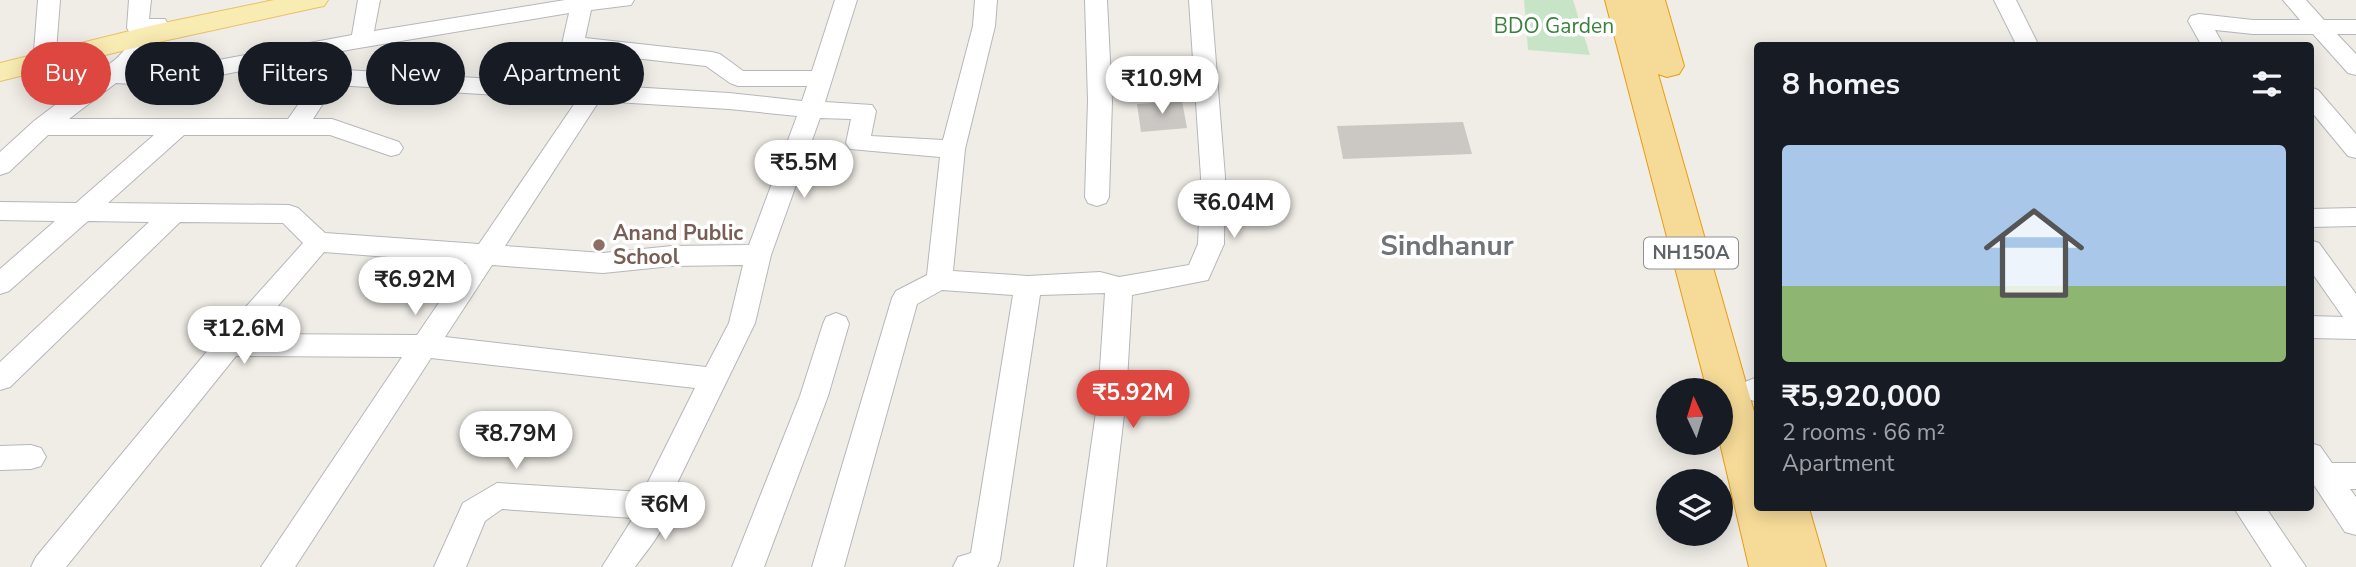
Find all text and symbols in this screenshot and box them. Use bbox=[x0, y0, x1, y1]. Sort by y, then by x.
park label: BDO Garden bbox=[1494, 12, 1614, 40]
chip: Buy bbox=[21, 42, 111, 105]
chip: Rent bbox=[125, 42, 224, 105]
chip: Filters bbox=[238, 42, 352, 105]
chip: New bbox=[366, 42, 465, 105]
chip: Apartment bbox=[479, 42, 644, 105]
pin: ₹10.9M bbox=[1105, 57, 1219, 116]
text: ₹10.9M bbox=[1122, 63, 1202, 94]
text: 8 homes bbox=[1782, 64, 1900, 105]
icon: filters bbox=[2248, 65, 2286, 103]
pin: ₹5.5M bbox=[755, 140, 853, 200]
text: ₹5.5M bbox=[770, 147, 838, 178]
pin: ₹6.04M bbox=[1177, 180, 1291, 240]
text: ₹6.04M bbox=[1194, 187, 1274, 218]
icon: home bbox=[1971, 190, 2097, 316]
place label: Anand Public School bbox=[613, 219, 743, 271]
district label: Sindhanur bbox=[1380, 227, 1514, 265]
marker: Anand Public School bbox=[591, 237, 607, 253]
road number: NH150A bbox=[1644, 238, 1738, 268]
pin: ₹6.92M bbox=[358, 258, 472, 317]
text: ₹6.92M bbox=[375, 264, 455, 295]
pin: ₹12.6M bbox=[187, 306, 301, 366]
text: ₹12.6M bbox=[204, 313, 284, 344]
pin: ₹5.92M bbox=[1076, 370, 1190, 430]
text: ₹5,920,000 bbox=[1782, 376, 1941, 417]
text: ₹5.92M bbox=[1093, 377, 1173, 408]
north arrow bbox=[1656, 378, 1732, 455]
map controls bbox=[1656, 378, 1733, 546]
pin: ₹8.79M bbox=[459, 412, 573, 471]
text: 2 rooms · 66 m² bbox=[1782, 417, 1945, 448]
text: ₹8.79M bbox=[476, 418, 556, 449]
text: Apartment bbox=[1782, 448, 1894, 479]
button: layers bbox=[1656, 469, 1733, 546]
pin: ₹6M bbox=[631, 482, 699, 542]
text: ₹6M bbox=[641, 489, 689, 520]

